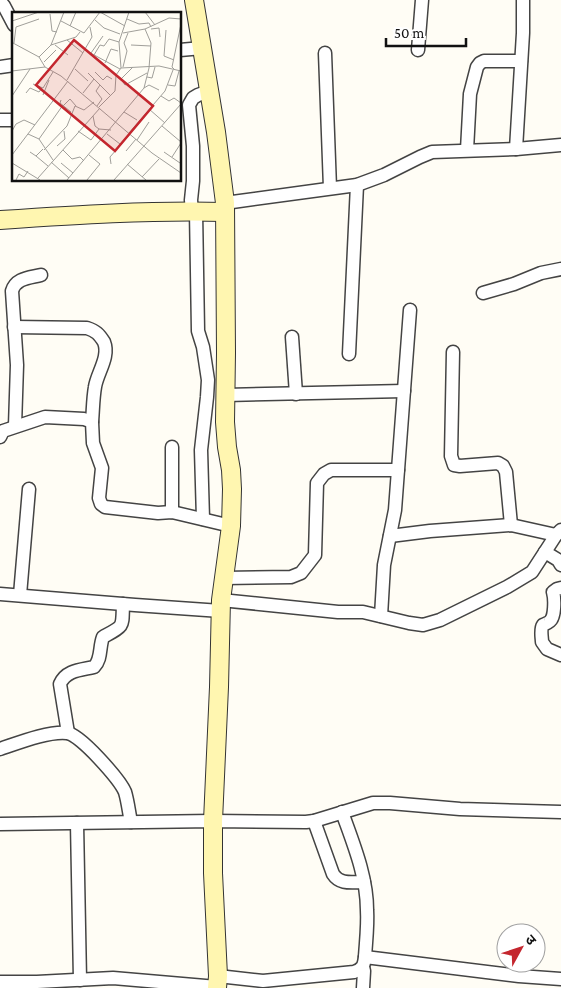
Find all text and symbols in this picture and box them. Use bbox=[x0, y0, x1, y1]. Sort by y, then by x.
inset map bbox=[12, 12, 181, 181]
scale bar bbox=[386, 15, 466, 47]
text: 50 m bbox=[394, 25, 424, 41]
north arrow bbox=[496, 923, 546, 973]
text: उ bbox=[522, 931, 540, 949]

